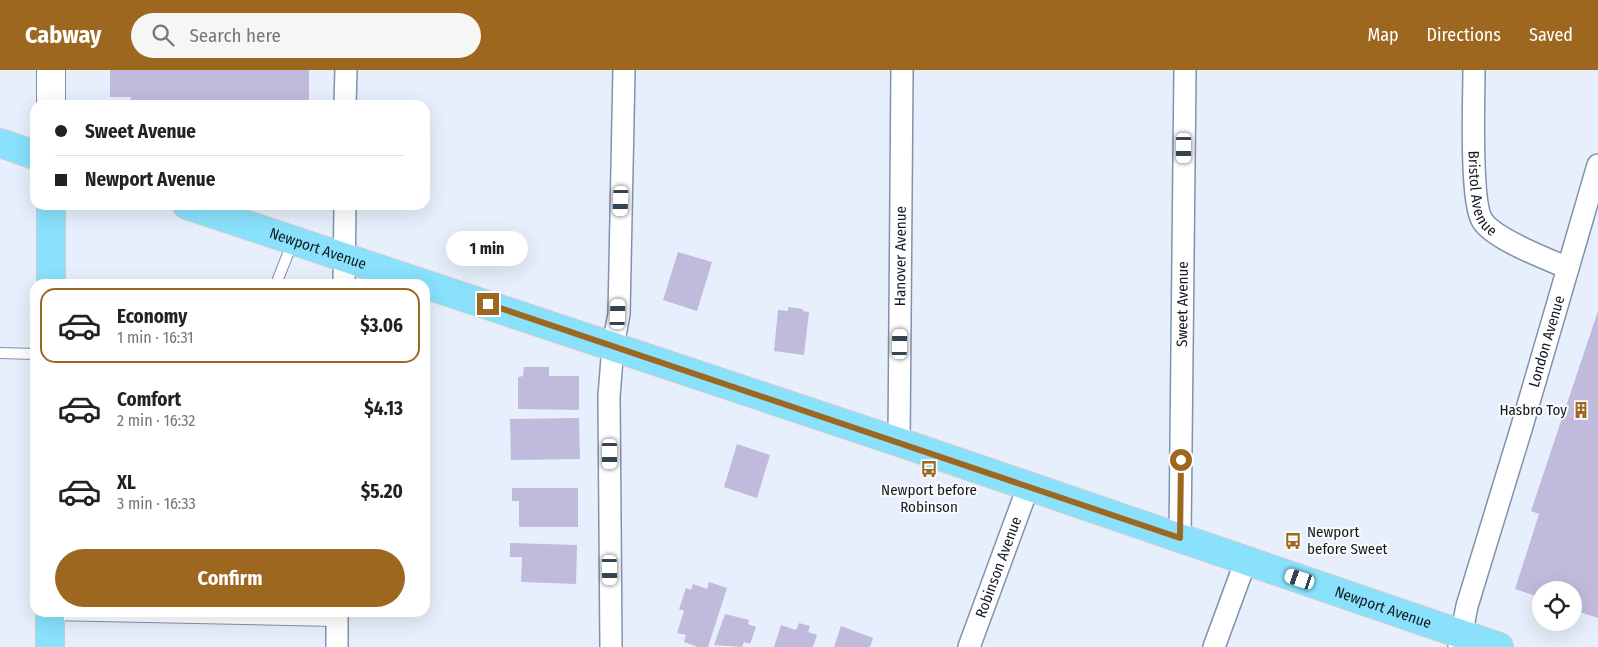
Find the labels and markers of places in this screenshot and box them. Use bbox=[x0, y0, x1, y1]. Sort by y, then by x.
building icon: Hasbro Toy bbox=[1571, 400, 1591, 420]
place label: Hasbro Toy bbox=[1499, 401, 1567, 419]
bus stop icon: Newport before Robinson bbox=[919, 459, 939, 479]
place label: Newport before Robinson bbox=[881, 481, 977, 516]
place label: Newport before Sweet bbox=[1307, 523, 1388, 558]
bus stop icon: Newport before Sweet bbox=[1283, 531, 1303, 551]

